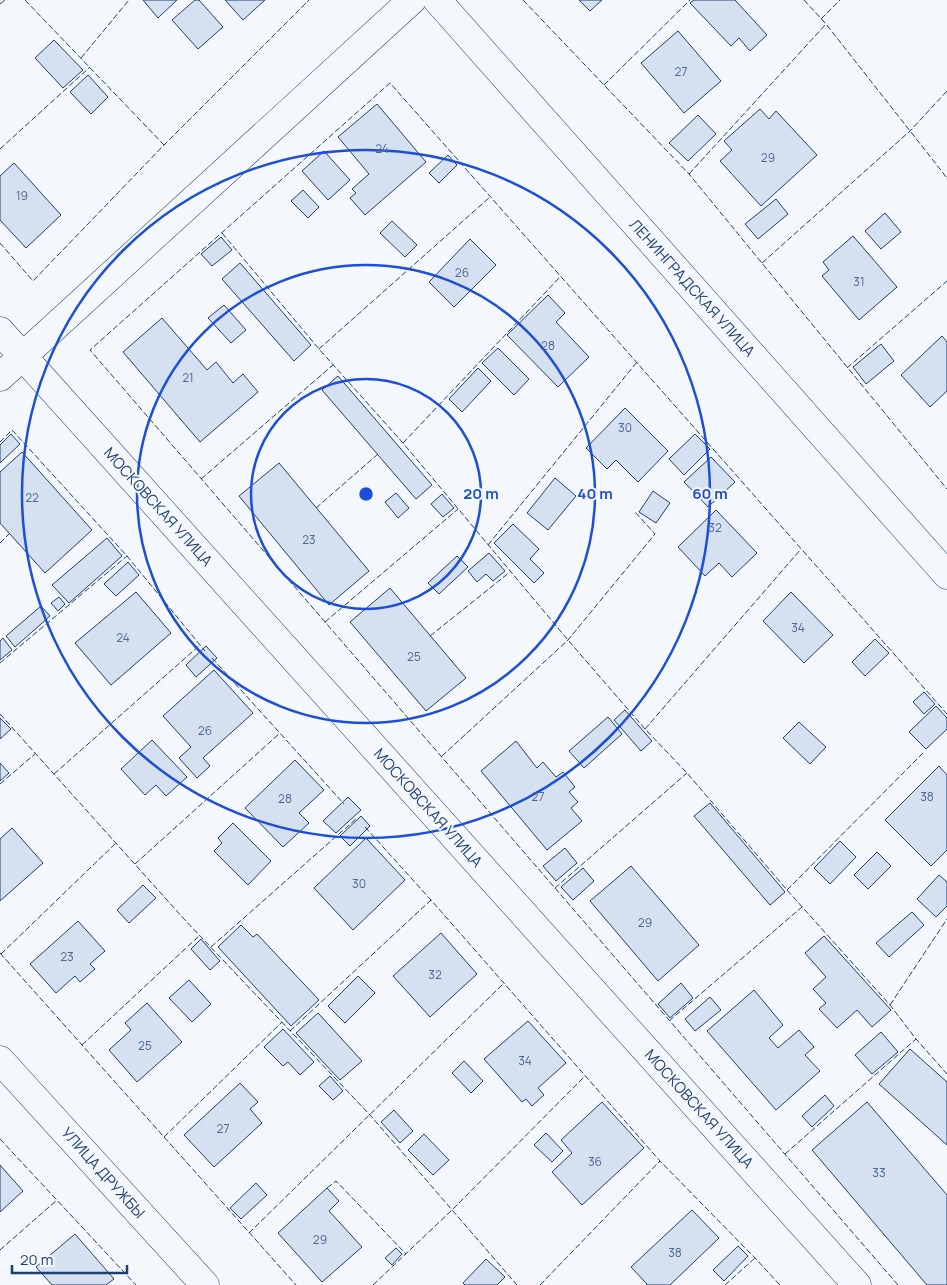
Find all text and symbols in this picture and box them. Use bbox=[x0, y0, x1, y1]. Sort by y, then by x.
house number: 27 bbox=[675, 63, 687, 80]
house number: 24 bbox=[375, 140, 389, 157]
house number: 29 bbox=[761, 149, 775, 166]
house number: 19 bbox=[16, 187, 28, 204]
street label: ЛЕНИНГРАДСКАЯ УЛИЦА bbox=[625, 214, 760, 361]
house number: 26 bbox=[455, 264, 469, 281]
house number: 31 bbox=[853, 273, 865, 290]
house number: 28 bbox=[541, 337, 555, 354]
house number: 21 bbox=[182, 369, 194, 386]
house number: 30 bbox=[618, 419, 632, 436]
street label: МОСКОВСКАЯ УЛИЦА bbox=[99, 443, 218, 571]
text: 20 m bbox=[463, 483, 499, 504]
text: 40 m bbox=[577, 483, 613, 504]
text: 60 m bbox=[692, 483, 728, 504]
centre of rings bbox=[357, 485, 375, 503]
house number: 22 bbox=[25, 489, 39, 506]
house number: 32 bbox=[708, 519, 722, 536]
house number: 23 bbox=[302, 531, 316, 548]
house number: 34 bbox=[791, 619, 805, 636]
house number: 24 bbox=[116, 629, 130, 646]
house number: 25 bbox=[407, 648, 421, 665]
house number: 26 bbox=[198, 722, 212, 739]
street label: МОСКОВСКАЯ УЛИЦА bbox=[369, 744, 488, 872]
house number: 27 bbox=[532, 788, 544, 805]
house number: 38 bbox=[920, 788, 934, 805]
house number: 28 bbox=[278, 790, 292, 807]
house number: 30 bbox=[352, 875, 366, 892]
house number: 29 bbox=[638, 914, 652, 931]
house number: 23 bbox=[60, 948, 74, 965]
house number: 32 bbox=[428, 966, 442, 983]
house number: 25 bbox=[138, 1037, 152, 1054]
street label: МОСКОВСКАЯ УЛИЦА bbox=[640, 1045, 759, 1173]
house number: 34 bbox=[518, 1052, 532, 1069]
house number: 27 bbox=[217, 1120, 229, 1137]
street label: УЛИЦА ДРУЖБЫ bbox=[57, 1123, 150, 1223]
house number: 36 bbox=[588, 1153, 602, 1170]
house number: 33 bbox=[872, 1164, 886, 1181]
house number: 29 bbox=[313, 1231, 327, 1248]
scale bar bbox=[12, 1242, 128, 1274]
house number: 38 bbox=[668, 1244, 682, 1261]
text: 20 m bbox=[20, 1249, 53, 1270]

